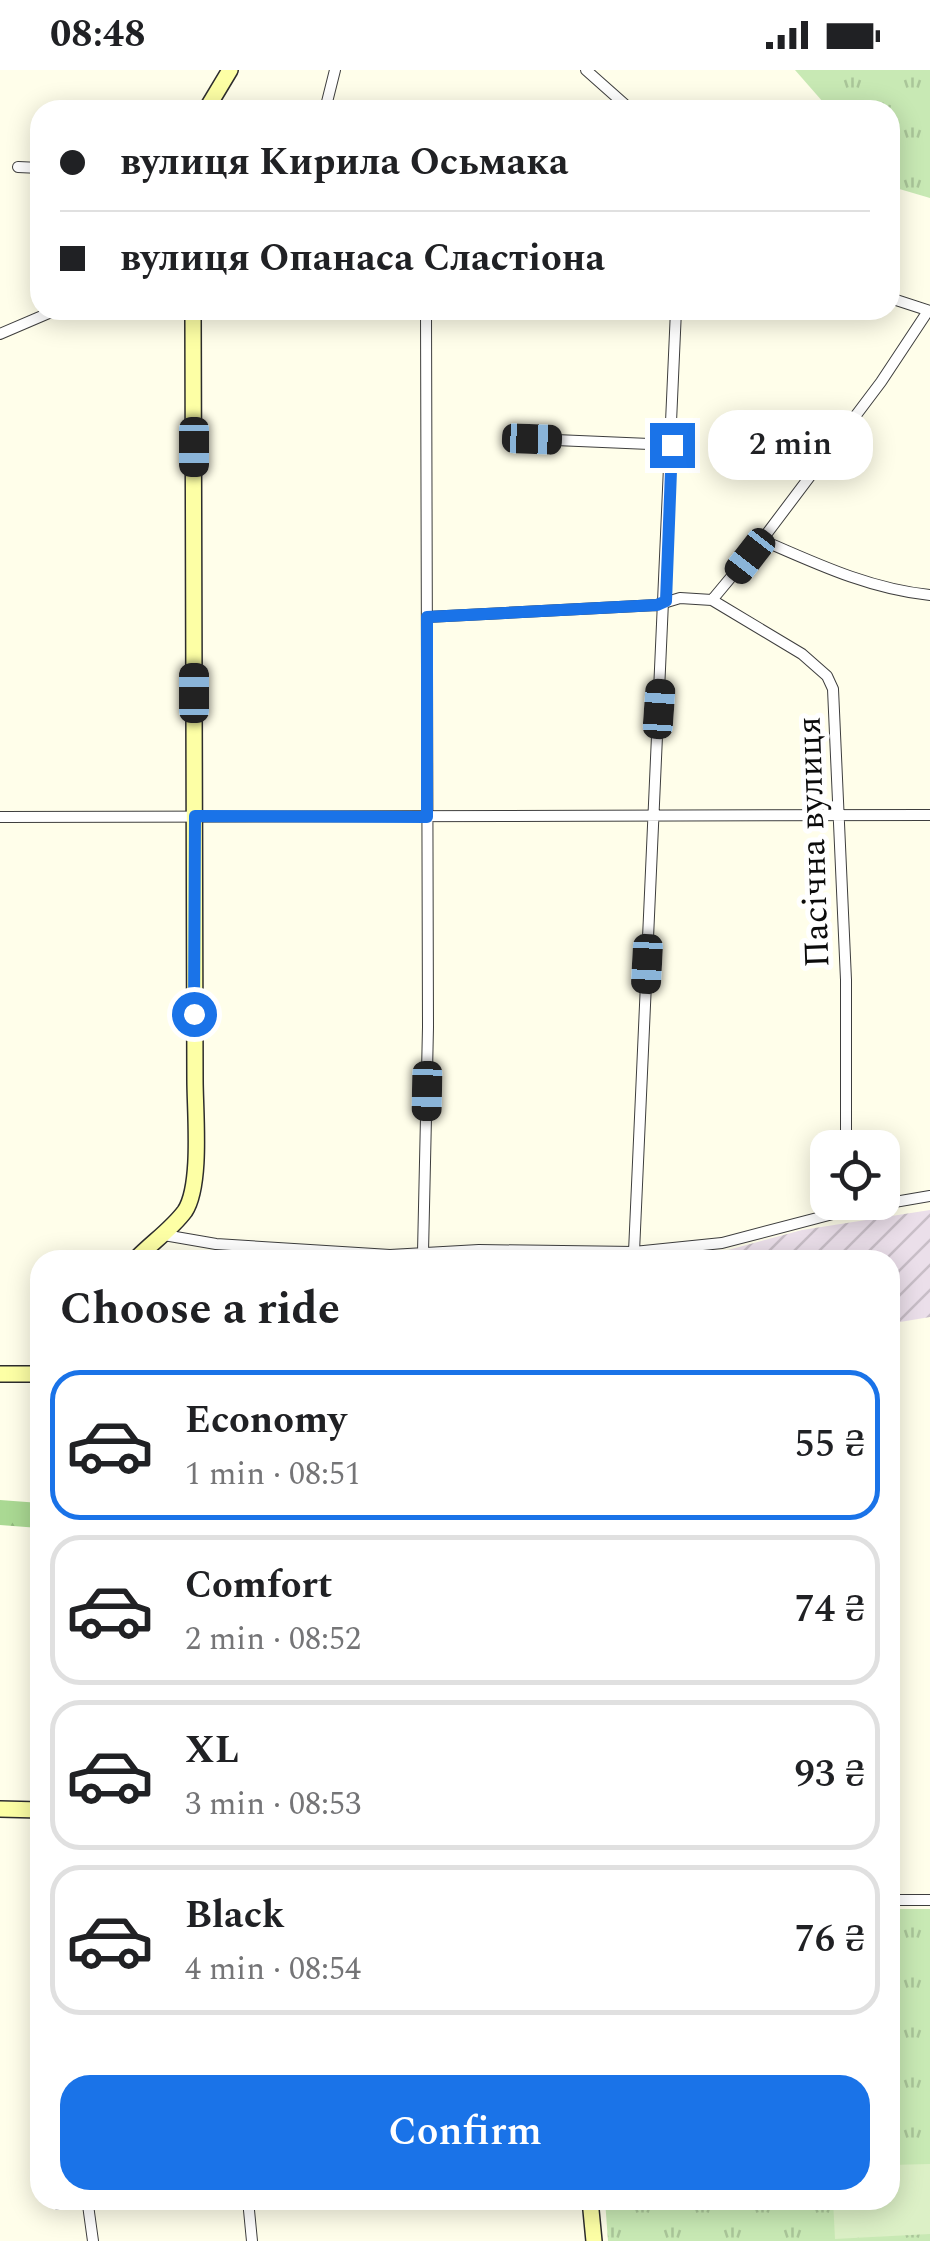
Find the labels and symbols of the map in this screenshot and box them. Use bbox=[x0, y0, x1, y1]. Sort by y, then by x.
callout: 2 min bbox=[707, 410, 872, 480]
car bbox=[179, 417, 209, 477]
car bbox=[501, 423, 563, 455]
route end bbox=[650, 423, 695, 468]
car bbox=[720, 523, 780, 589]
car bbox=[179, 663, 209, 723]
car bbox=[642, 678, 676, 740]
street label: Пасічна вулиця bbox=[783, 715, 844, 969]
car bbox=[630, 933, 664, 995]
route start bbox=[172, 992, 217, 1037]
car bbox=[411, 1061, 443, 1121]

